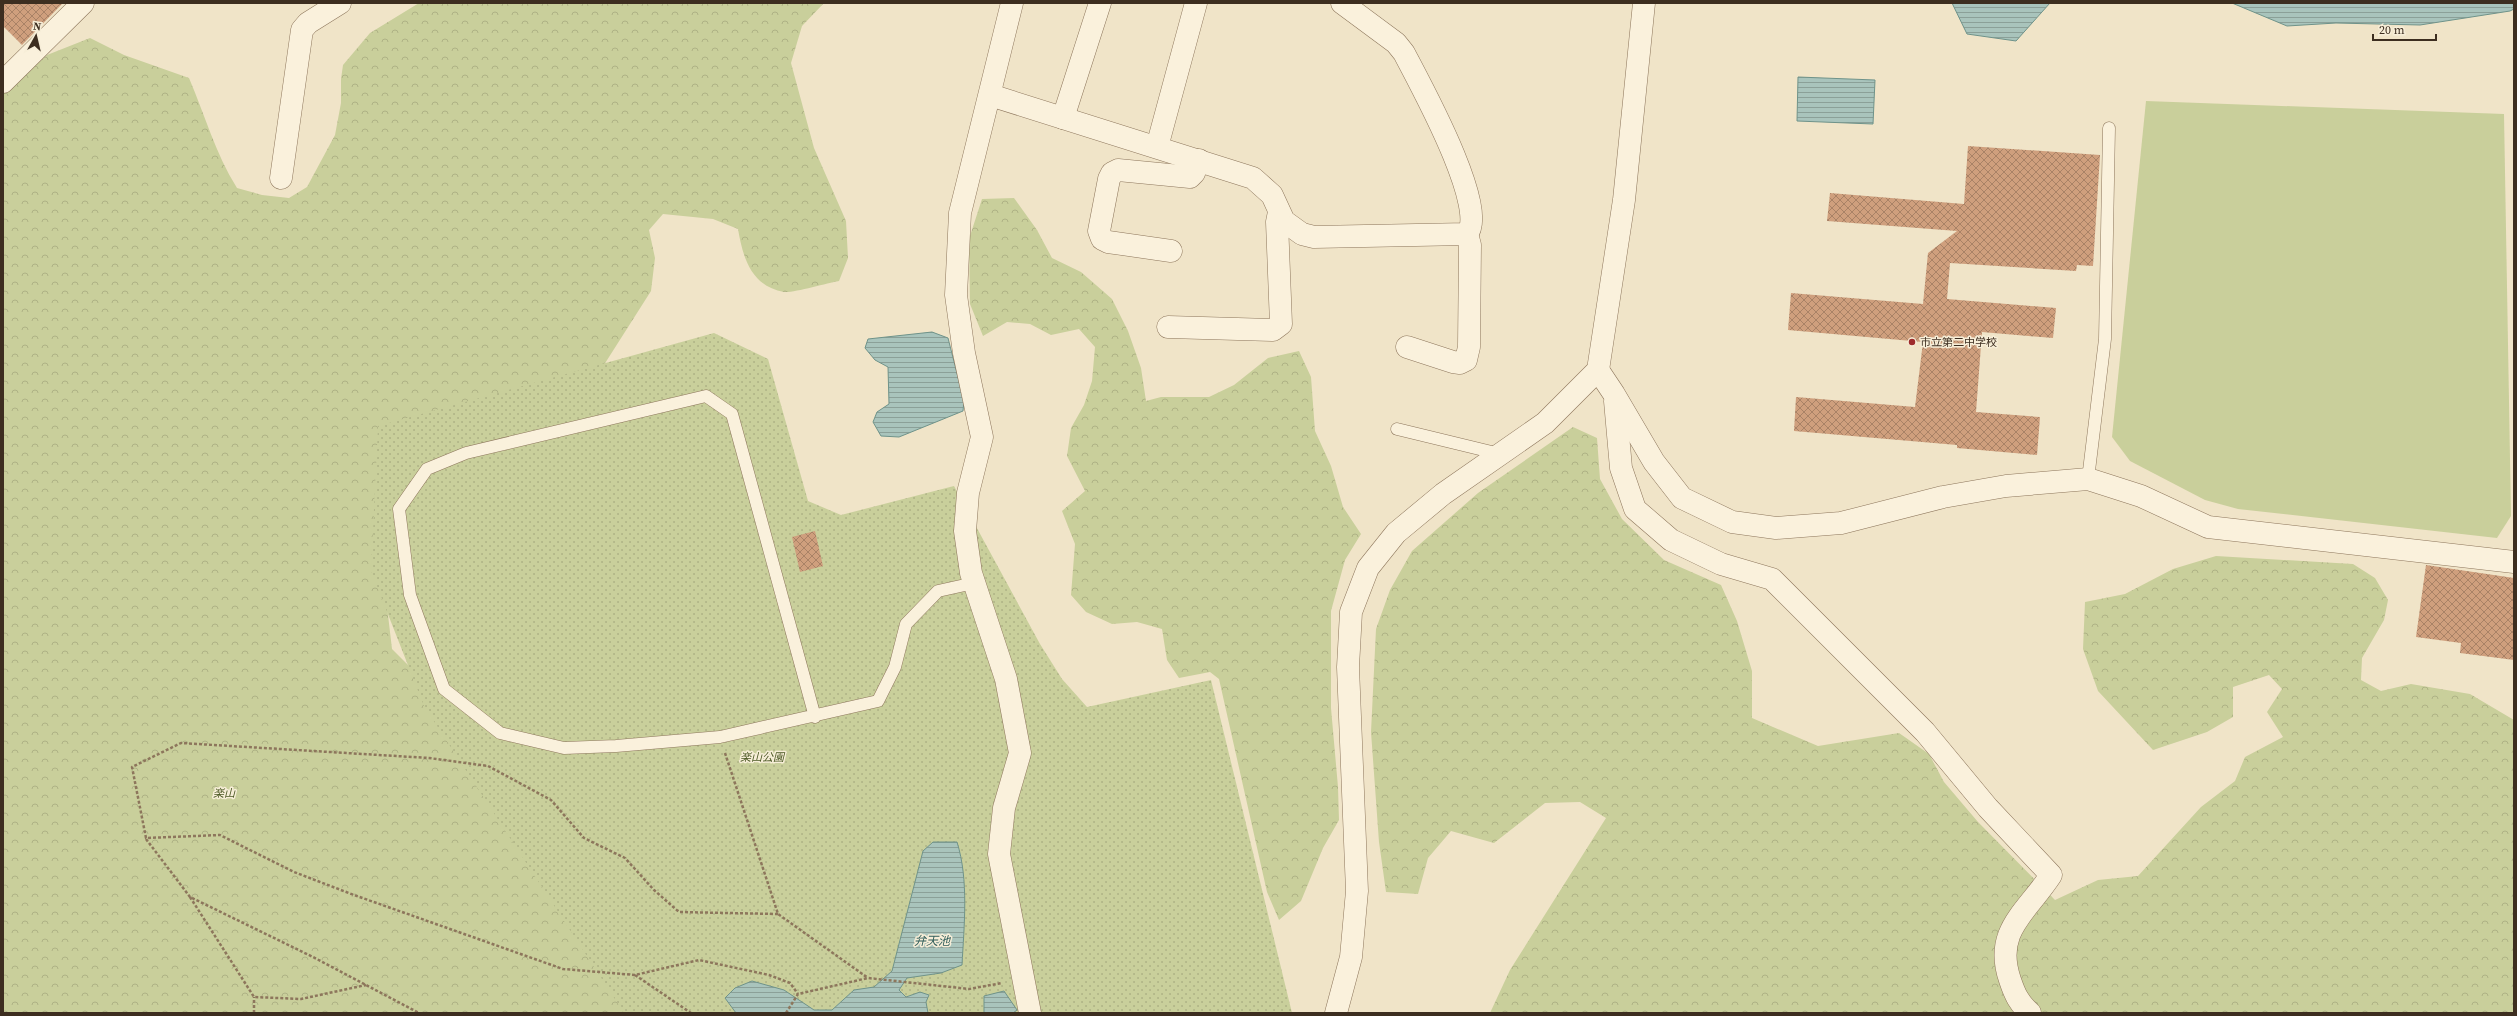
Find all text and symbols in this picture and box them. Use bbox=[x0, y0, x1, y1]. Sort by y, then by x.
north arrow bbox=[16, 16, 56, 56]
scale bar bbox=[2373, 16, 2436, 42]
text: N bbox=[32, 19, 42, 35]
text: 20 m bbox=[2379, 22, 2405, 38]
place label: 市立第二中学校 bbox=[1920, 335, 1997, 350]
marker: 市立第二中学校 bbox=[1907, 337, 1917, 347]
park label: 楽山公園 bbox=[740, 750, 786, 765]
park label: 楽山 bbox=[213, 786, 236, 801]
water label: 弁天池 bbox=[914, 933, 951, 949]

